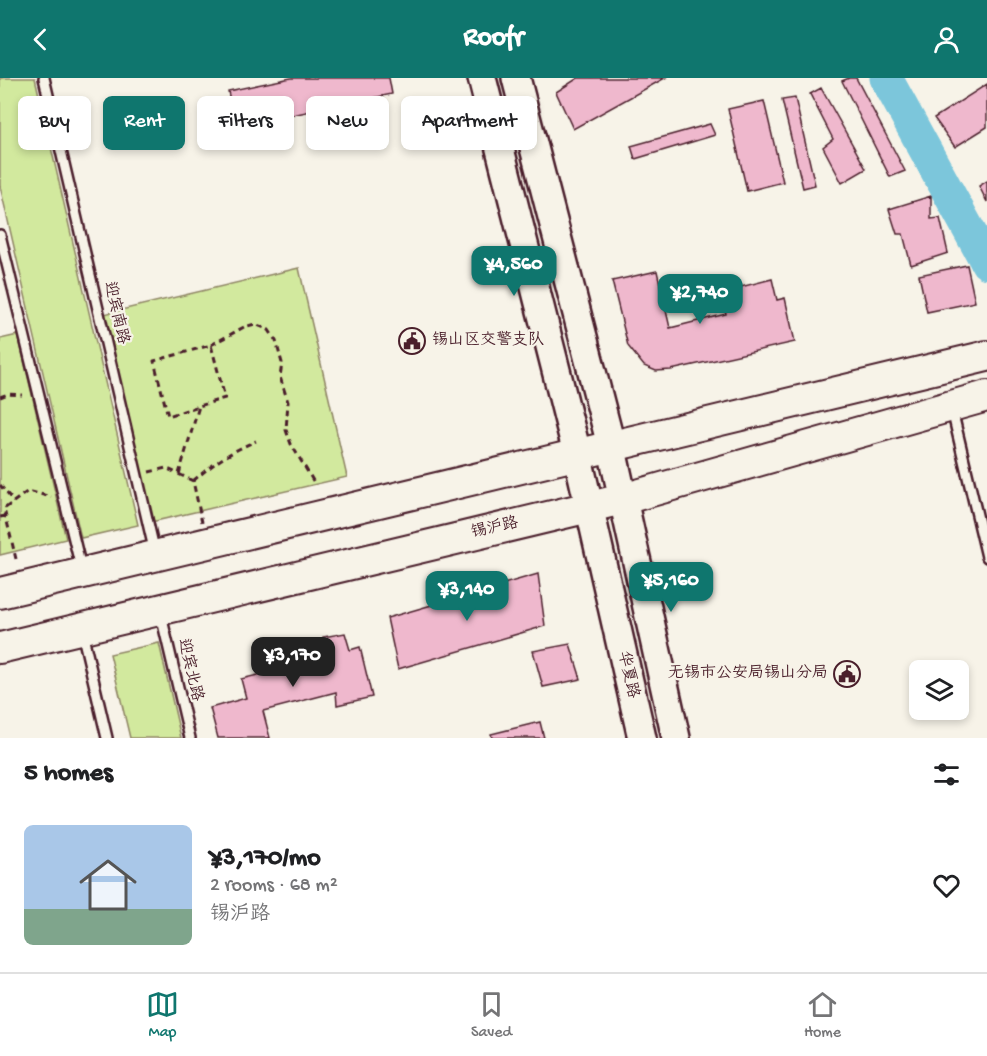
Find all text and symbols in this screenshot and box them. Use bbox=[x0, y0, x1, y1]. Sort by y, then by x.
icon: back bbox=[24, 23, 57, 56]
text: Roofr bbox=[464, 23, 524, 55]
icon: person bbox=[930, 23, 963, 56]
chip: Buy bbox=[18, 96, 91, 150]
chip: Rent bbox=[103, 96, 185, 150]
chip: Filters bbox=[197, 96, 294, 150]
chip: New bbox=[306, 96, 389, 150]
chip: Apartment bbox=[401, 96, 537, 150]
pin: ¥4,560 bbox=[465, 246, 563, 297]
text: ¥4,560 bbox=[485, 254, 543, 277]
pin: ¥2,740 bbox=[651, 274, 749, 325]
street label: 迎宾南路 bbox=[99, 279, 133, 346]
text: ¥2,740 bbox=[672, 282, 728, 305]
public building icon: 锡山区交警支队 bbox=[397, 326, 427, 356]
place label: 锡山区交警支队 bbox=[432, 330, 544, 351]
street label: 锡沪路 bbox=[469, 512, 521, 544]
pin: ¥5,160 bbox=[622, 562, 720, 613]
text: ¥5,160 bbox=[643, 570, 699, 593]
pin: ¥3,140 bbox=[418, 571, 516, 622]
text: ¥3,140 bbox=[440, 579, 494, 602]
street label: 迎宾北路 bbox=[173, 636, 207, 703]
pin: ¥3,170 bbox=[244, 637, 342, 688]
text: ¥3,170 bbox=[265, 645, 321, 668]
street label: 华夏路 bbox=[612, 649, 644, 701]
public building icon: 无锡市公安局锡山分局 bbox=[832, 659, 862, 689]
map controls bbox=[909, 660, 969, 720]
button: layers bbox=[909, 660, 969, 720]
place label: 无锡市公安局锡山分局 bbox=[668, 664, 828, 684]
icon: filters bbox=[930, 758, 963, 791]
text: 5 homes bbox=[24, 759, 113, 790]
text: ¥3,170/mo bbox=[210, 844, 321, 875]
icon: home bbox=[72, 849, 144, 921]
icon: heart bbox=[930, 869, 963, 902]
text: 2 rooms · 68 m² bbox=[210, 875, 338, 898]
text: 锡沪路 bbox=[210, 904, 270, 927]
tab: Map bbox=[146, 988, 179, 1043]
tab: Saved bbox=[471, 988, 512, 1043]
tab: Home bbox=[804, 988, 841, 1043]

